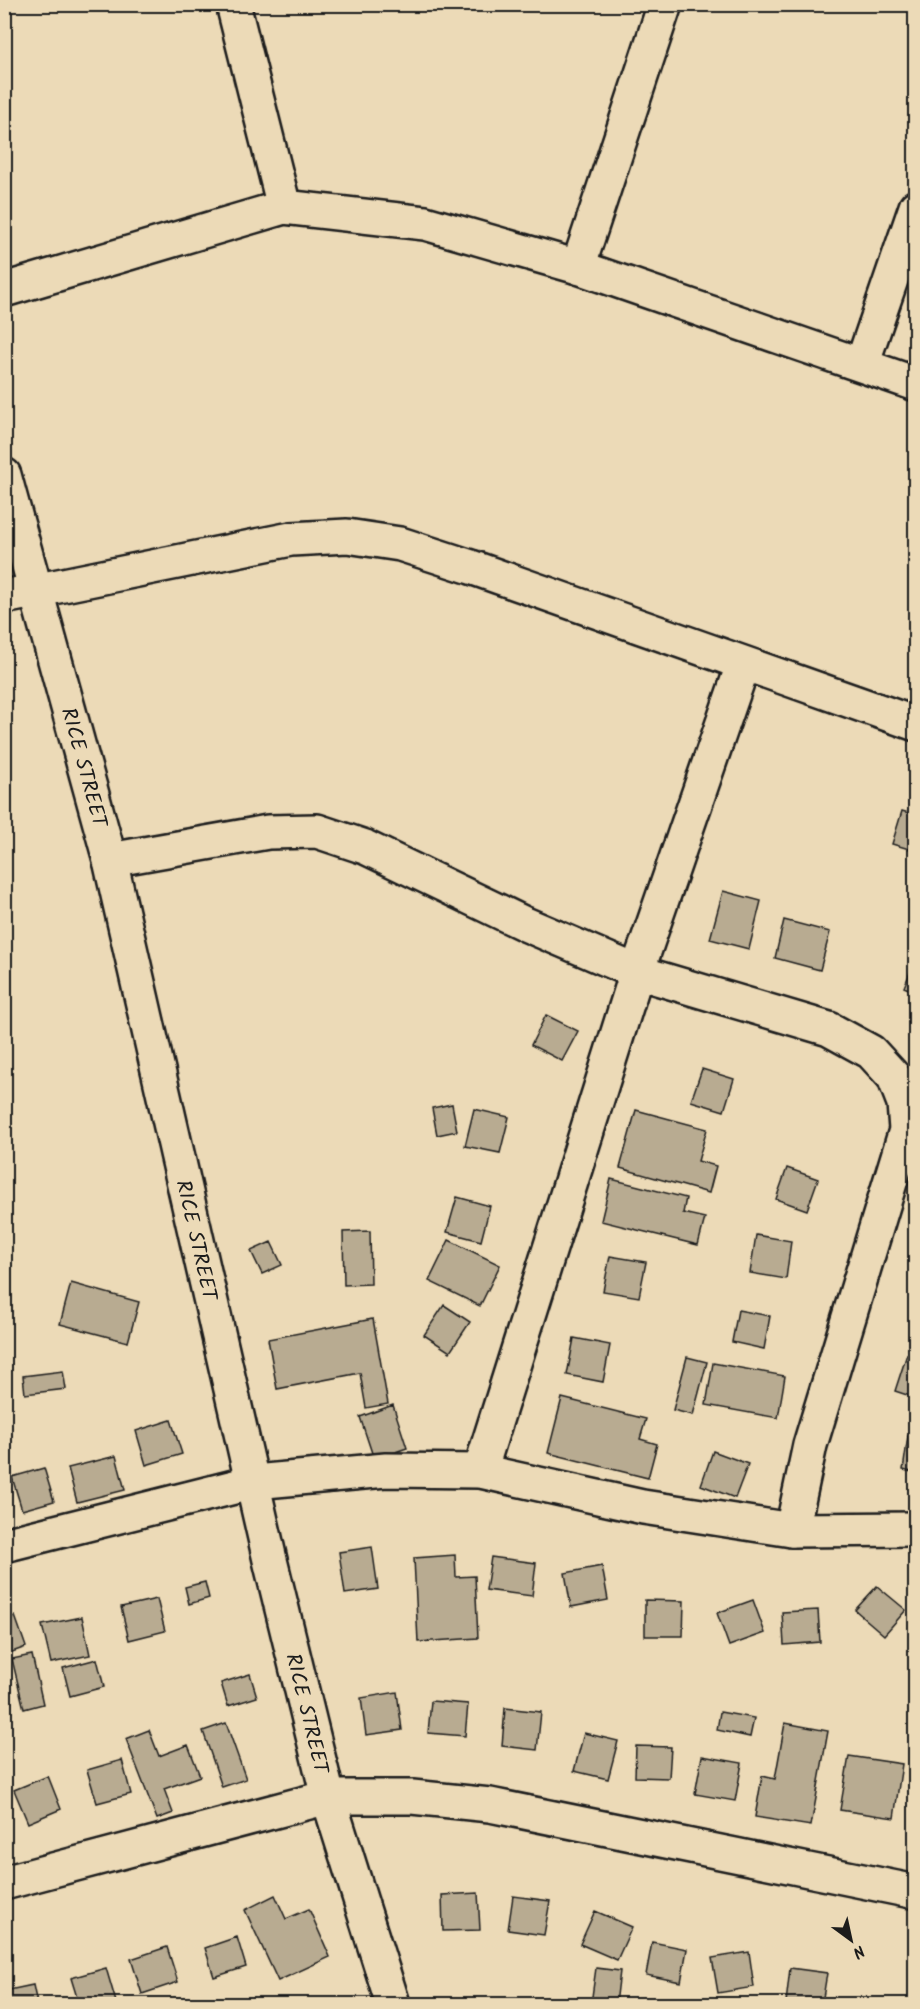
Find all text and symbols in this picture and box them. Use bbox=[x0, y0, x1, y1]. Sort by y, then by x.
street label: RICE STREET bbox=[51, 704, 116, 833]
street label: RICE STREET bbox=[166, 1177, 226, 1305]
street label: RICE STREET bbox=[275, 1650, 337, 1779]
north arrow bbox=[821, 1910, 881, 1970]
text: N bbox=[847, 1938, 869, 1965]

